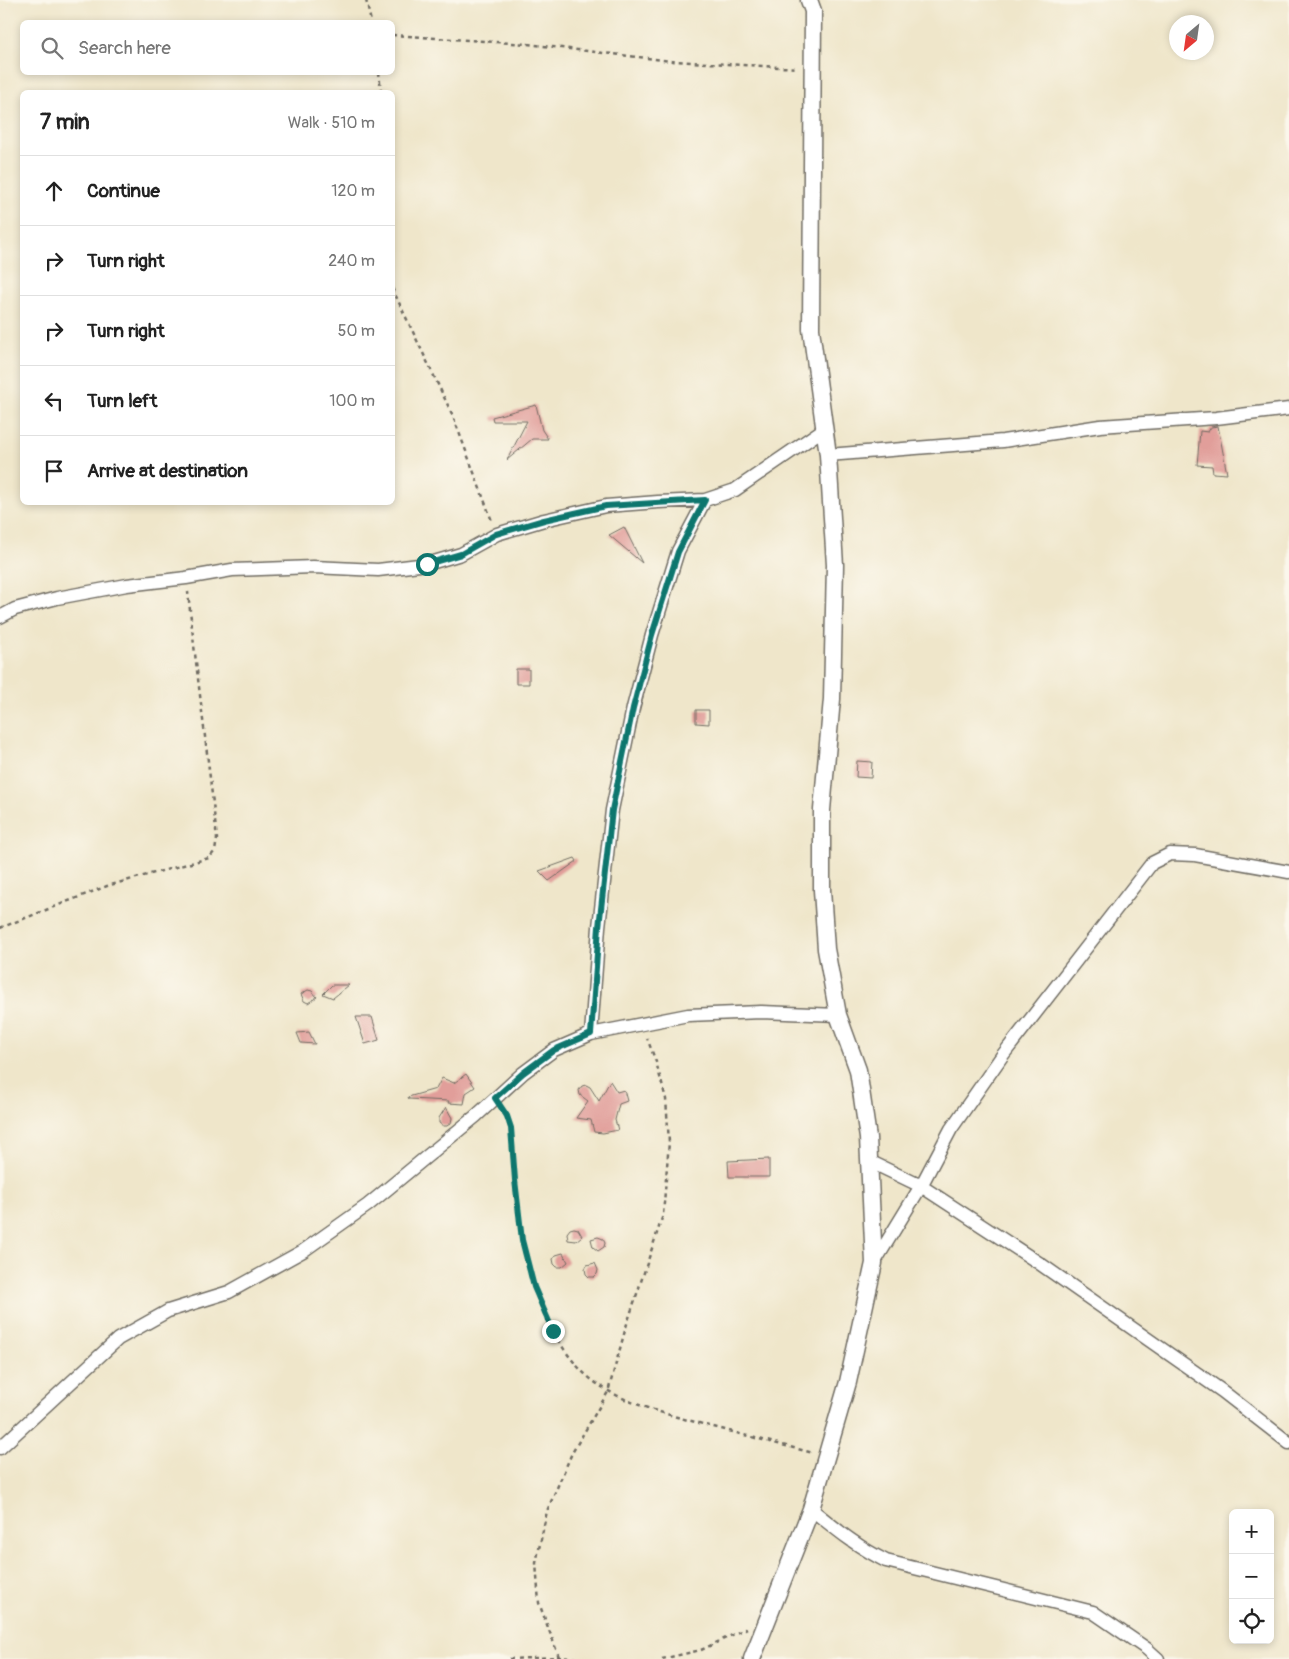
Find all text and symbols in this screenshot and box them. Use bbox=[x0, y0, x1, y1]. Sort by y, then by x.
north arrow bbox=[1169, 15, 1214, 60]
search box bbox=[20, 20, 395, 75]
icon: search bbox=[38, 34, 66, 62]
text: Search here bbox=[78, 36, 171, 60]
text: 7 min bbox=[40, 109, 90, 136]
text: Walk · 510 m bbox=[288, 113, 375, 133]
icon: ahead bbox=[40, 177, 68, 205]
text: Continue bbox=[87, 179, 160, 203]
text: 120 m bbox=[331, 181, 375, 201]
icon: right bbox=[40, 247, 68, 275]
text: Turn right bbox=[87, 249, 165, 273]
text: 240 m bbox=[328, 251, 375, 271]
icon: right bbox=[40, 317, 68, 345]
text: Turn right bbox=[87, 319, 165, 343]
text: 50 m bbox=[338, 321, 375, 341]
icon: left bbox=[40, 387, 68, 415]
text: Turn left bbox=[87, 389, 157, 413]
text: 100 m bbox=[329, 391, 375, 411]
icon: arrive bbox=[40, 457, 68, 485]
text: Arrive at destination bbox=[87, 459, 248, 483]
route start bbox=[416, 553, 439, 576]
route end bbox=[542, 1320, 565, 1343]
map controls bbox=[1229, 1509, 1274, 1644]
button: + bbox=[1229, 1509, 1274, 1554]
button: − bbox=[1229, 1554, 1274, 1599]
button: locate bbox=[1229, 1599, 1274, 1644]

